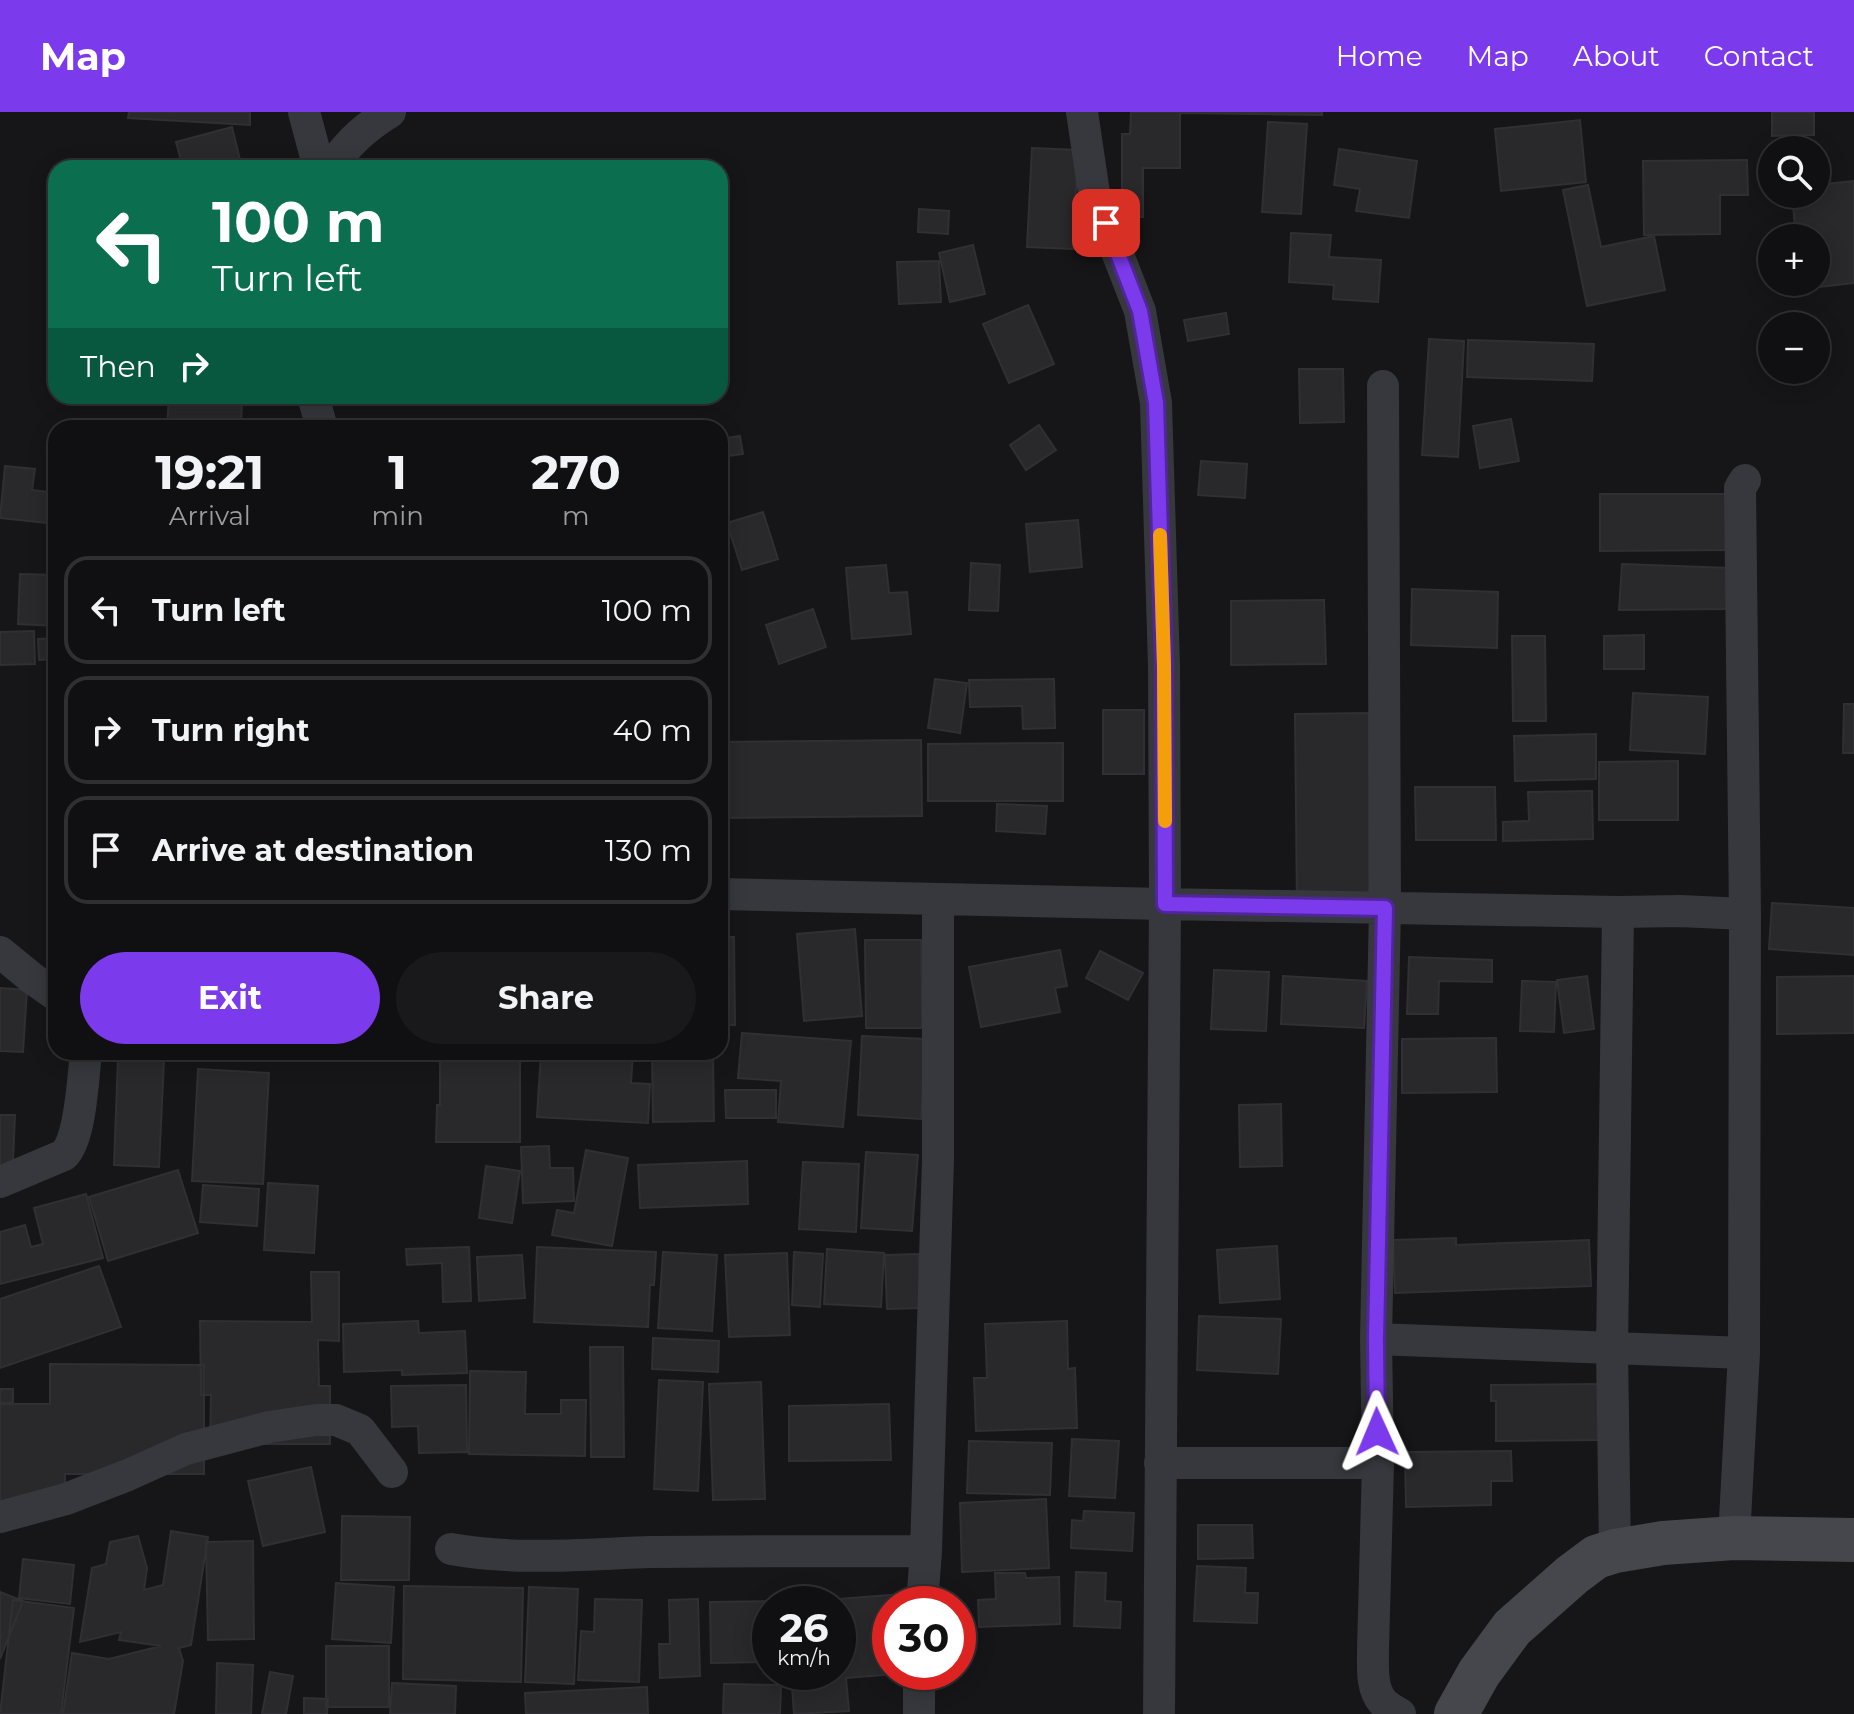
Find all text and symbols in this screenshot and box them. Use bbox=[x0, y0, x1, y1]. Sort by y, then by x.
text: Map bbox=[40, 33, 126, 80]
text: Home bbox=[1336, 39, 1423, 73]
text: Map bbox=[1467, 39, 1529, 73]
text: About bbox=[1573, 39, 1660, 73]
text: Contact bbox=[1704, 39, 1814, 73]
map controls bbox=[1758, 136, 1830, 384]
button: search bbox=[1758, 136, 1830, 208]
text: 100 m bbox=[212, 188, 385, 256]
pin bbox=[1072, 189, 1140, 257]
icon: left bbox=[80, 192, 184, 296]
icon: arrive bbox=[1084, 201, 1128, 245]
button: + bbox=[1758, 224, 1830, 296]
text: Turn left bbox=[212, 256, 363, 300]
button: − bbox=[1758, 312, 1830, 384]
icon: right bbox=[172, 344, 216, 388]
text: Then bbox=[80, 348, 156, 385]
text: 19:21 bbox=[155, 443, 264, 501]
text: 1 bbox=[388, 443, 407, 501]
text: 270 bbox=[531, 443, 621, 501]
text: Arrival bbox=[169, 500, 251, 532]
text: min bbox=[372, 500, 424, 532]
text: m bbox=[562, 500, 590, 532]
icon: left bbox=[84, 588, 128, 632]
text: Turn left bbox=[152, 592, 285, 629]
text: 100 m bbox=[602, 592, 692, 629]
icon: right bbox=[84, 708, 128, 752]
text: Turn right bbox=[152, 712, 309, 749]
text: 40 m bbox=[613, 712, 692, 749]
icon: arrive bbox=[84, 828, 128, 872]
text: Arrive at destination bbox=[152, 832, 474, 869]
text: 130 m bbox=[605, 832, 692, 869]
button: Exit bbox=[80, 952, 380, 1044]
button: Share bbox=[396, 952, 696, 1044]
position arrow bbox=[1335, 1390, 1419, 1474]
speed limit sign: 30 bbox=[872, 1586, 976, 1690]
text: 26 bbox=[779, 1603, 829, 1652]
text: km/h bbox=[777, 1646, 831, 1670]

